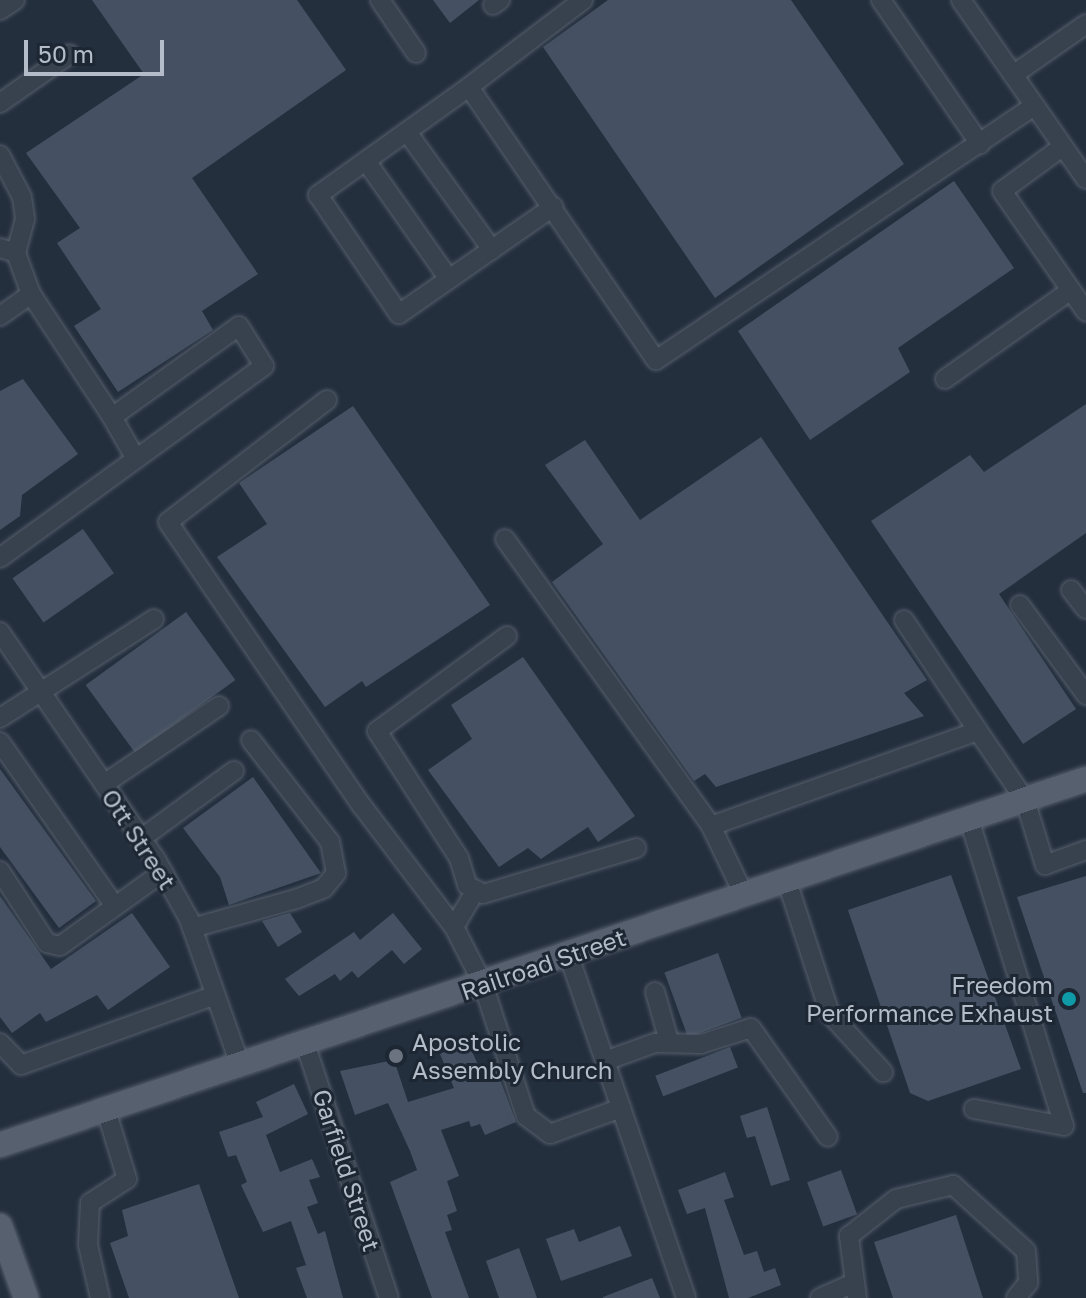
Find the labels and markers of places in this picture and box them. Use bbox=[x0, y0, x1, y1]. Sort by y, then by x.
place label: Freedom Performance Exhaust bbox=[806, 971, 1053, 1027]
marker: Freedom Performance Exhaust bbox=[1060, 990, 1078, 1008]
place label: Apostolic Assembly Church bbox=[412, 1028, 613, 1084]
marker: Apostolic Assembly Church bbox=[387, 1047, 405, 1065]

